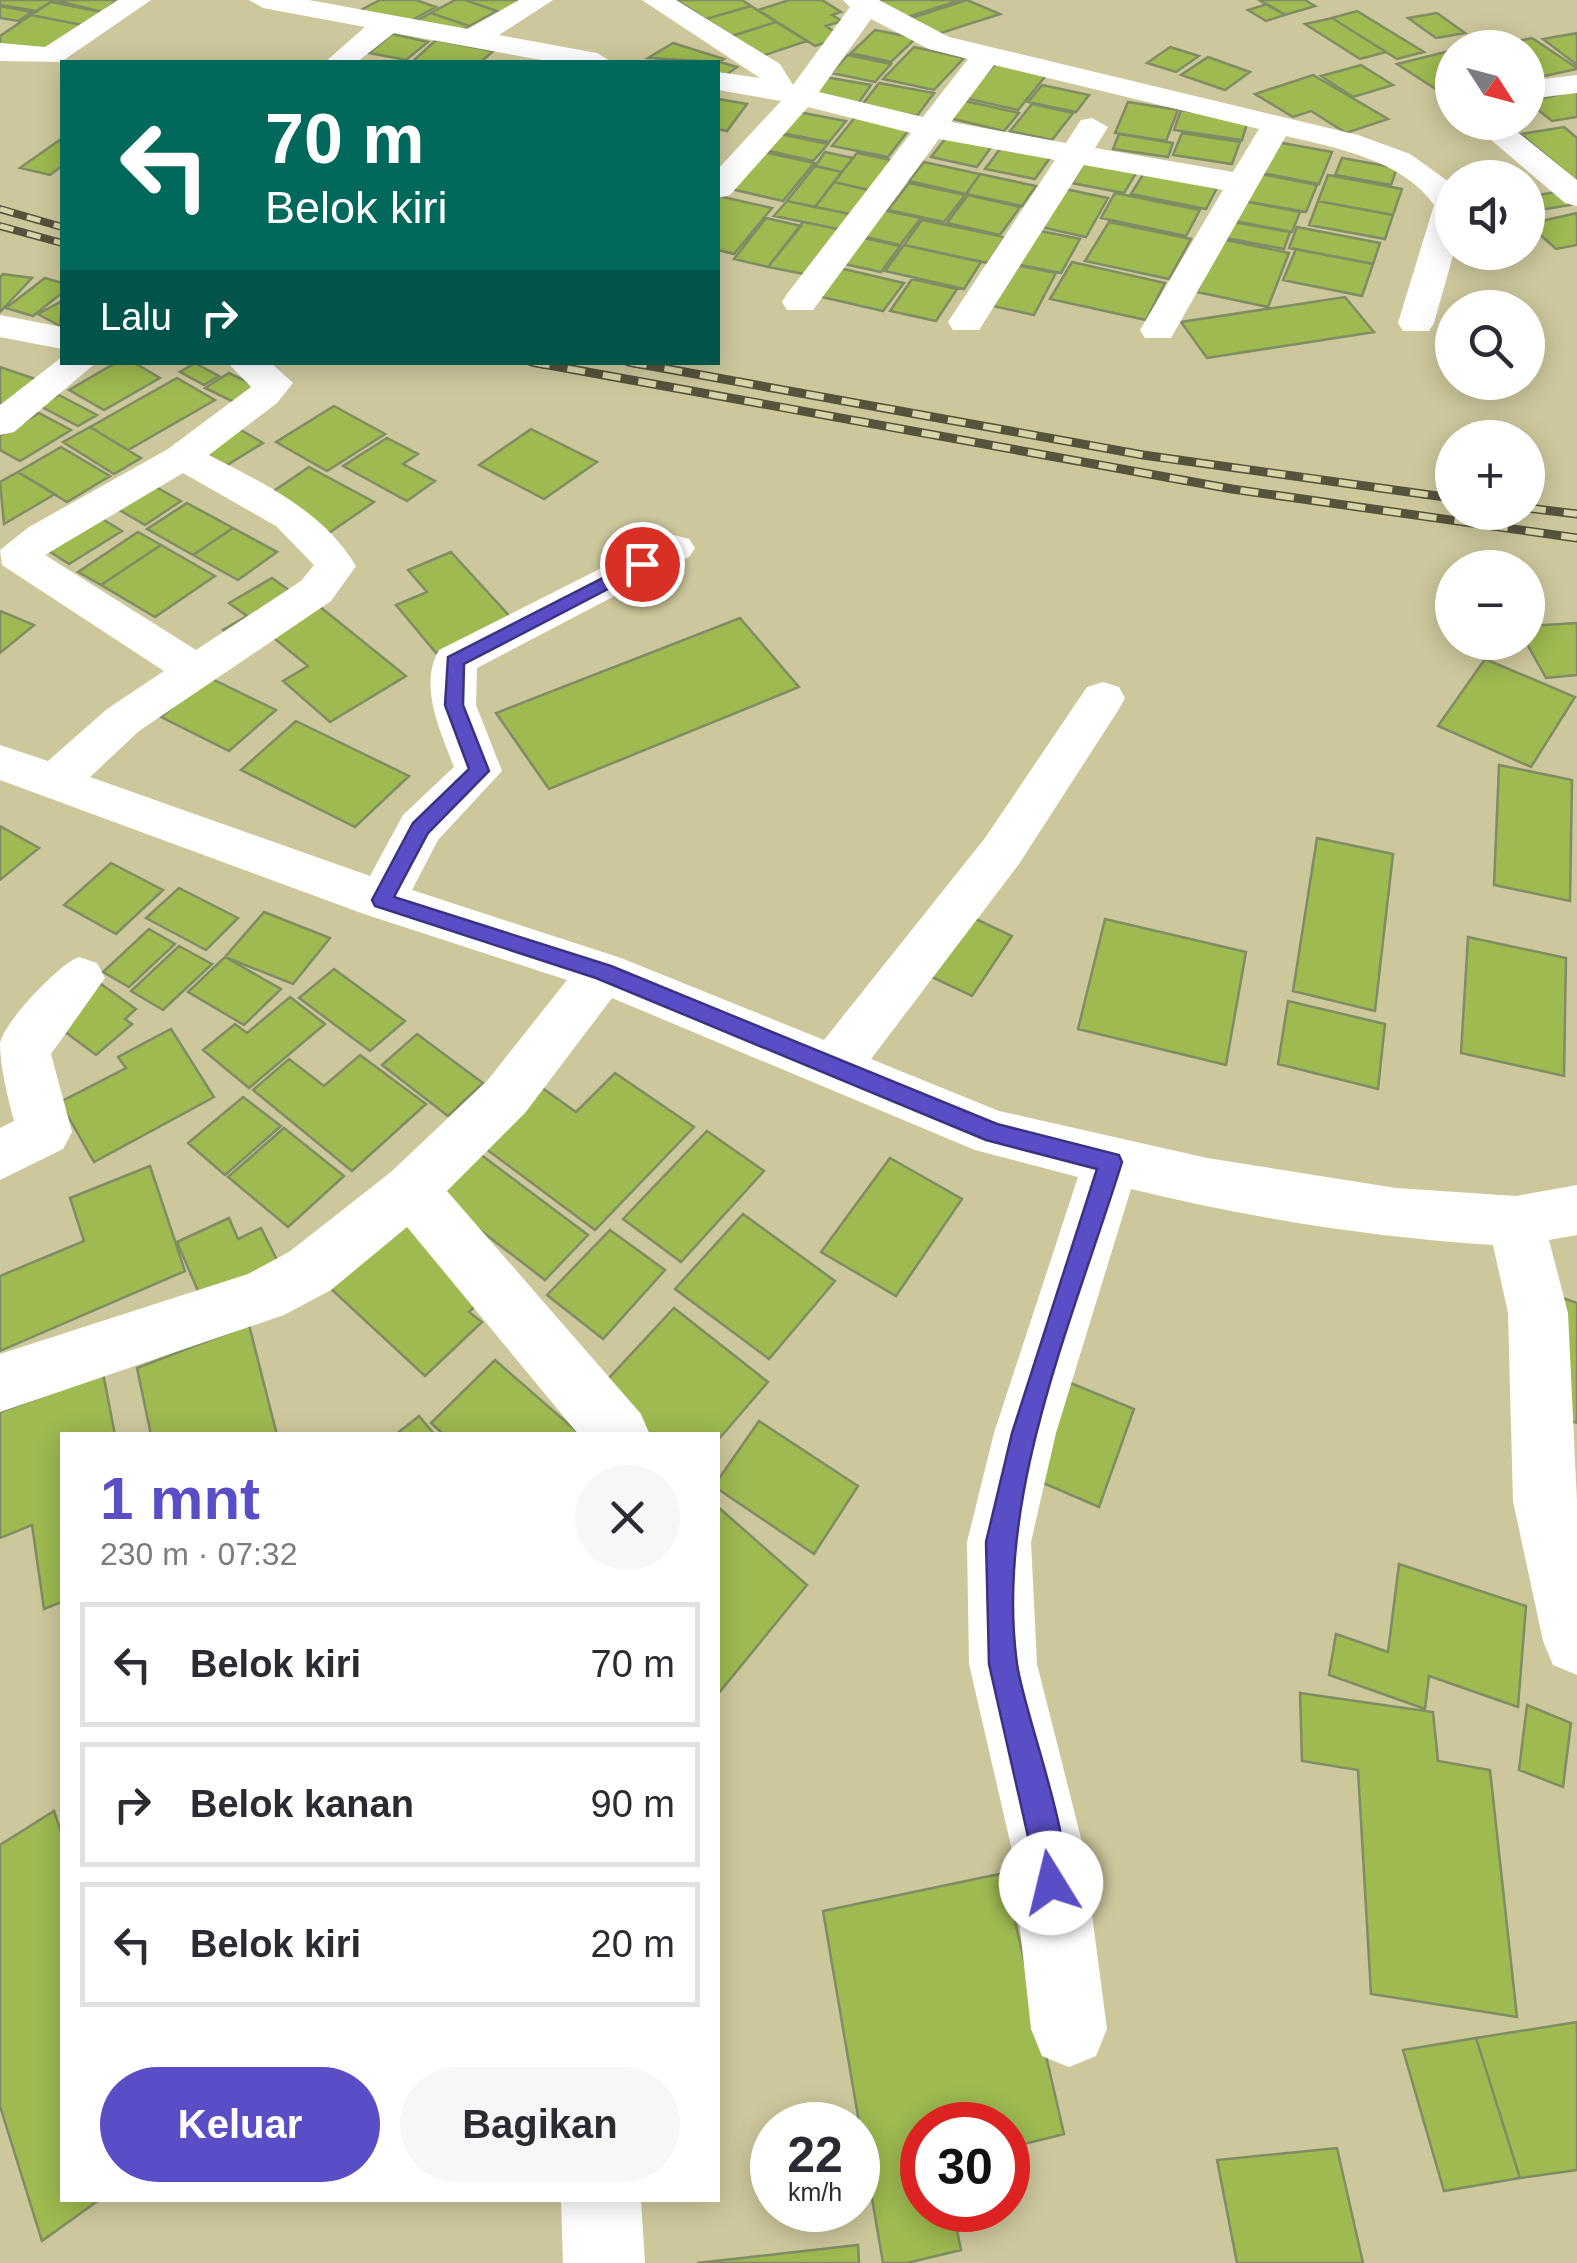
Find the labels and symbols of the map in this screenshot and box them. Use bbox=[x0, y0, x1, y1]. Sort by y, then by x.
north arrow bbox=[1435, 30, 1545, 140]
pin bbox=[600, 522, 685, 607]
position arrow bbox=[999, 1831, 1103, 1935]
speed limit sign: 30 bbox=[900, 2102, 1030, 2232]

